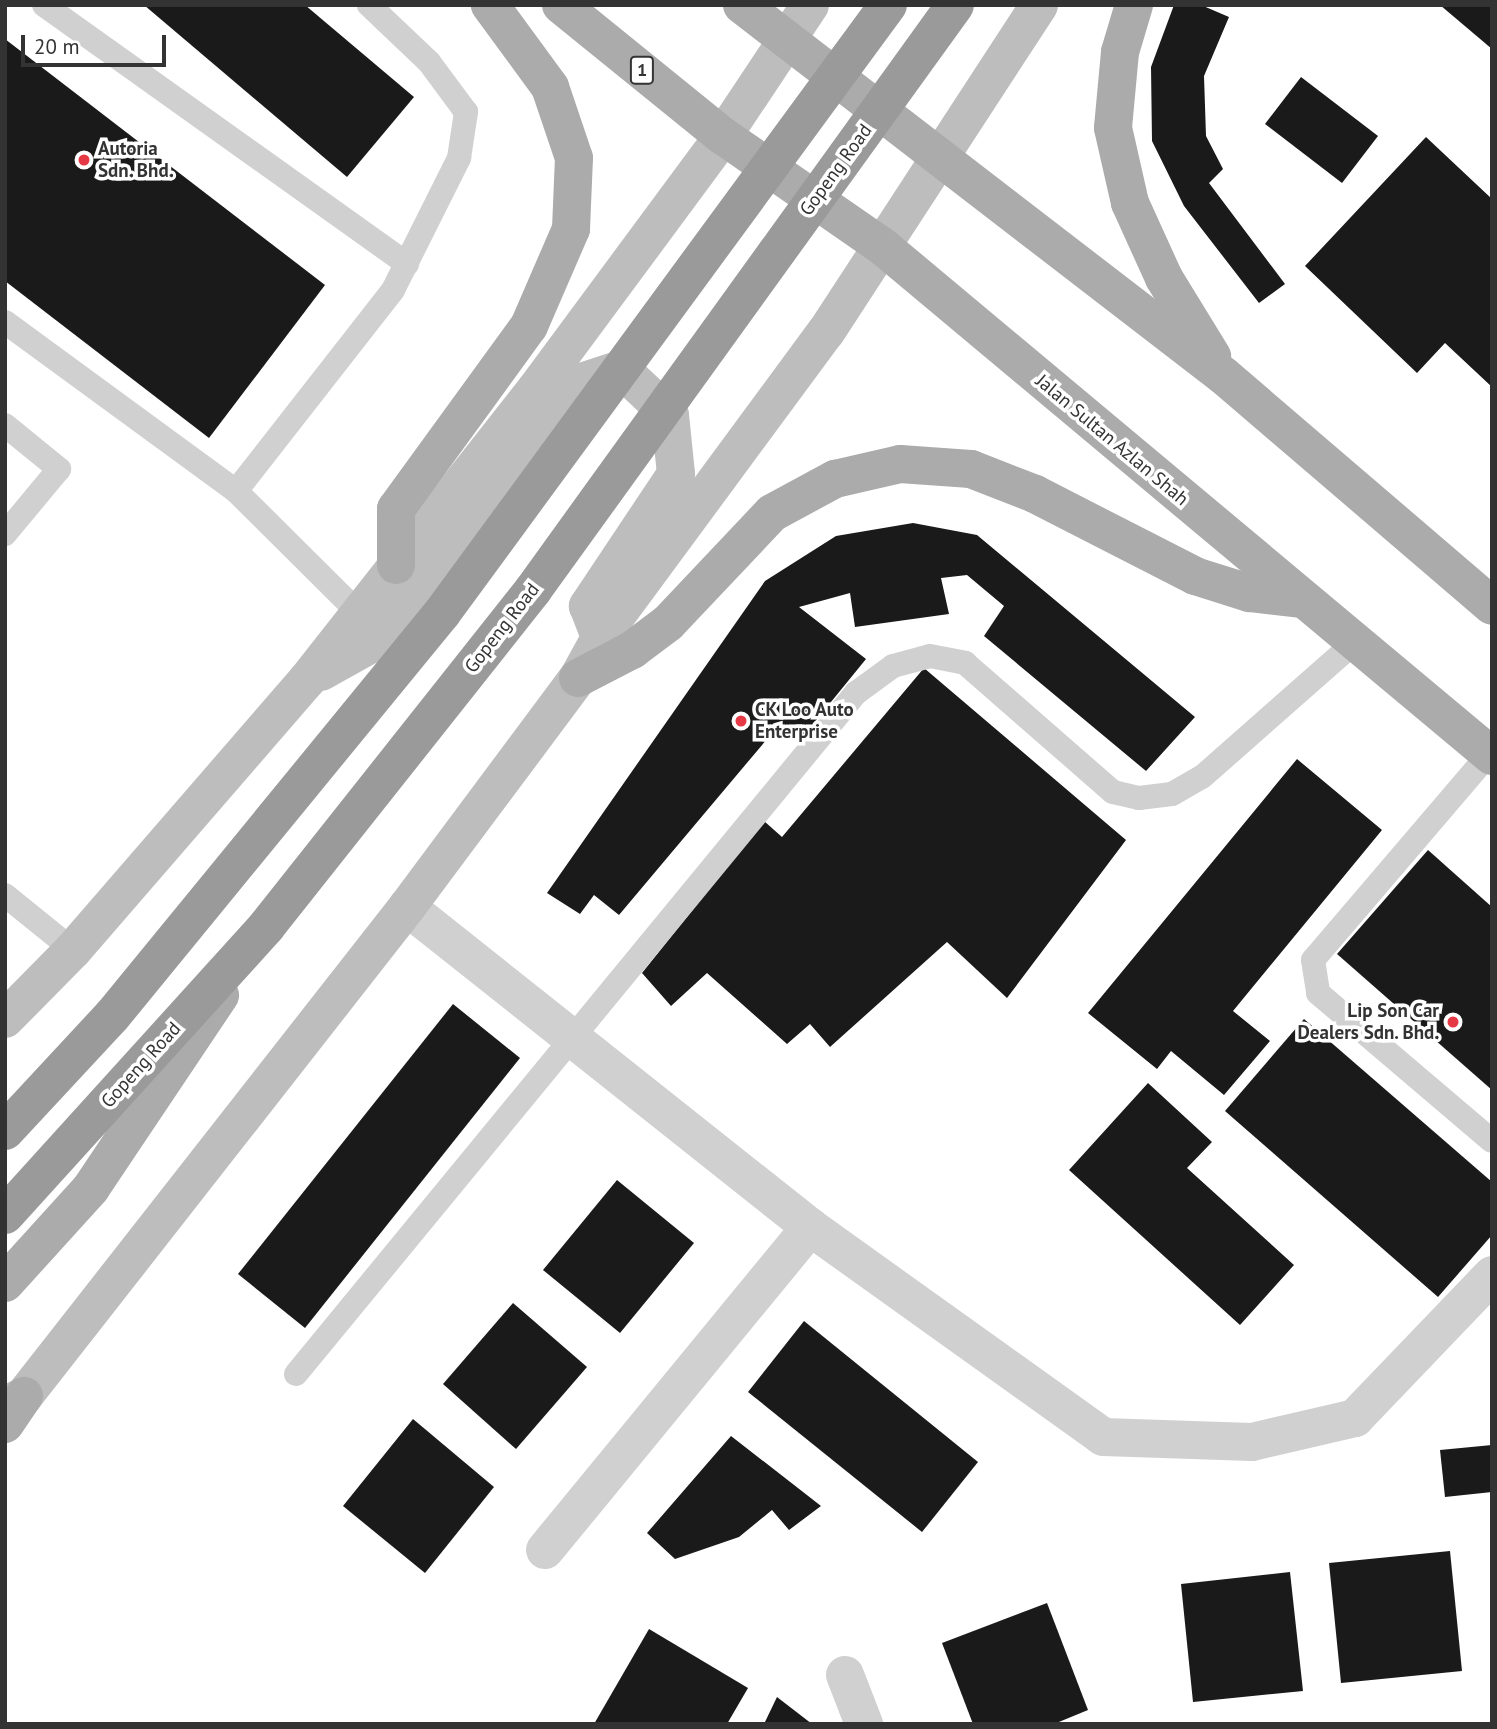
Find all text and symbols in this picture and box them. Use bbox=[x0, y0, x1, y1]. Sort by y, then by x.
scale bar bbox=[24, 21, 170, 65]
text: 20 m bbox=[34, 33, 80, 60]
road number: 1 bbox=[630, 56, 654, 84]
street label: Gopeng Road bbox=[795, 120, 877, 220]
place label: Autoria Sdn. Bhd. bbox=[98, 138, 175, 182]
marker: Autoria Sdn. Bhd. bbox=[76, 152, 92, 168]
street label: Jalan Sultan Azlan Shah bbox=[1031, 369, 1193, 511]
street label: Gopeng Road bbox=[460, 579, 544, 677]
place label: CK Loo Auto Enterprise bbox=[755, 699, 855, 743]
marker: CK Loo Auto Enterprise bbox=[733, 713, 749, 729]
place label: Lip Son Car Dealers Sdn. Bhd. bbox=[1296, 1000, 1439, 1044]
marker: Lip Son Car Dealers Sdn. Bhd. bbox=[1445, 1014, 1461, 1030]
street label: Gopeng Road bbox=[97, 1017, 185, 1113]

